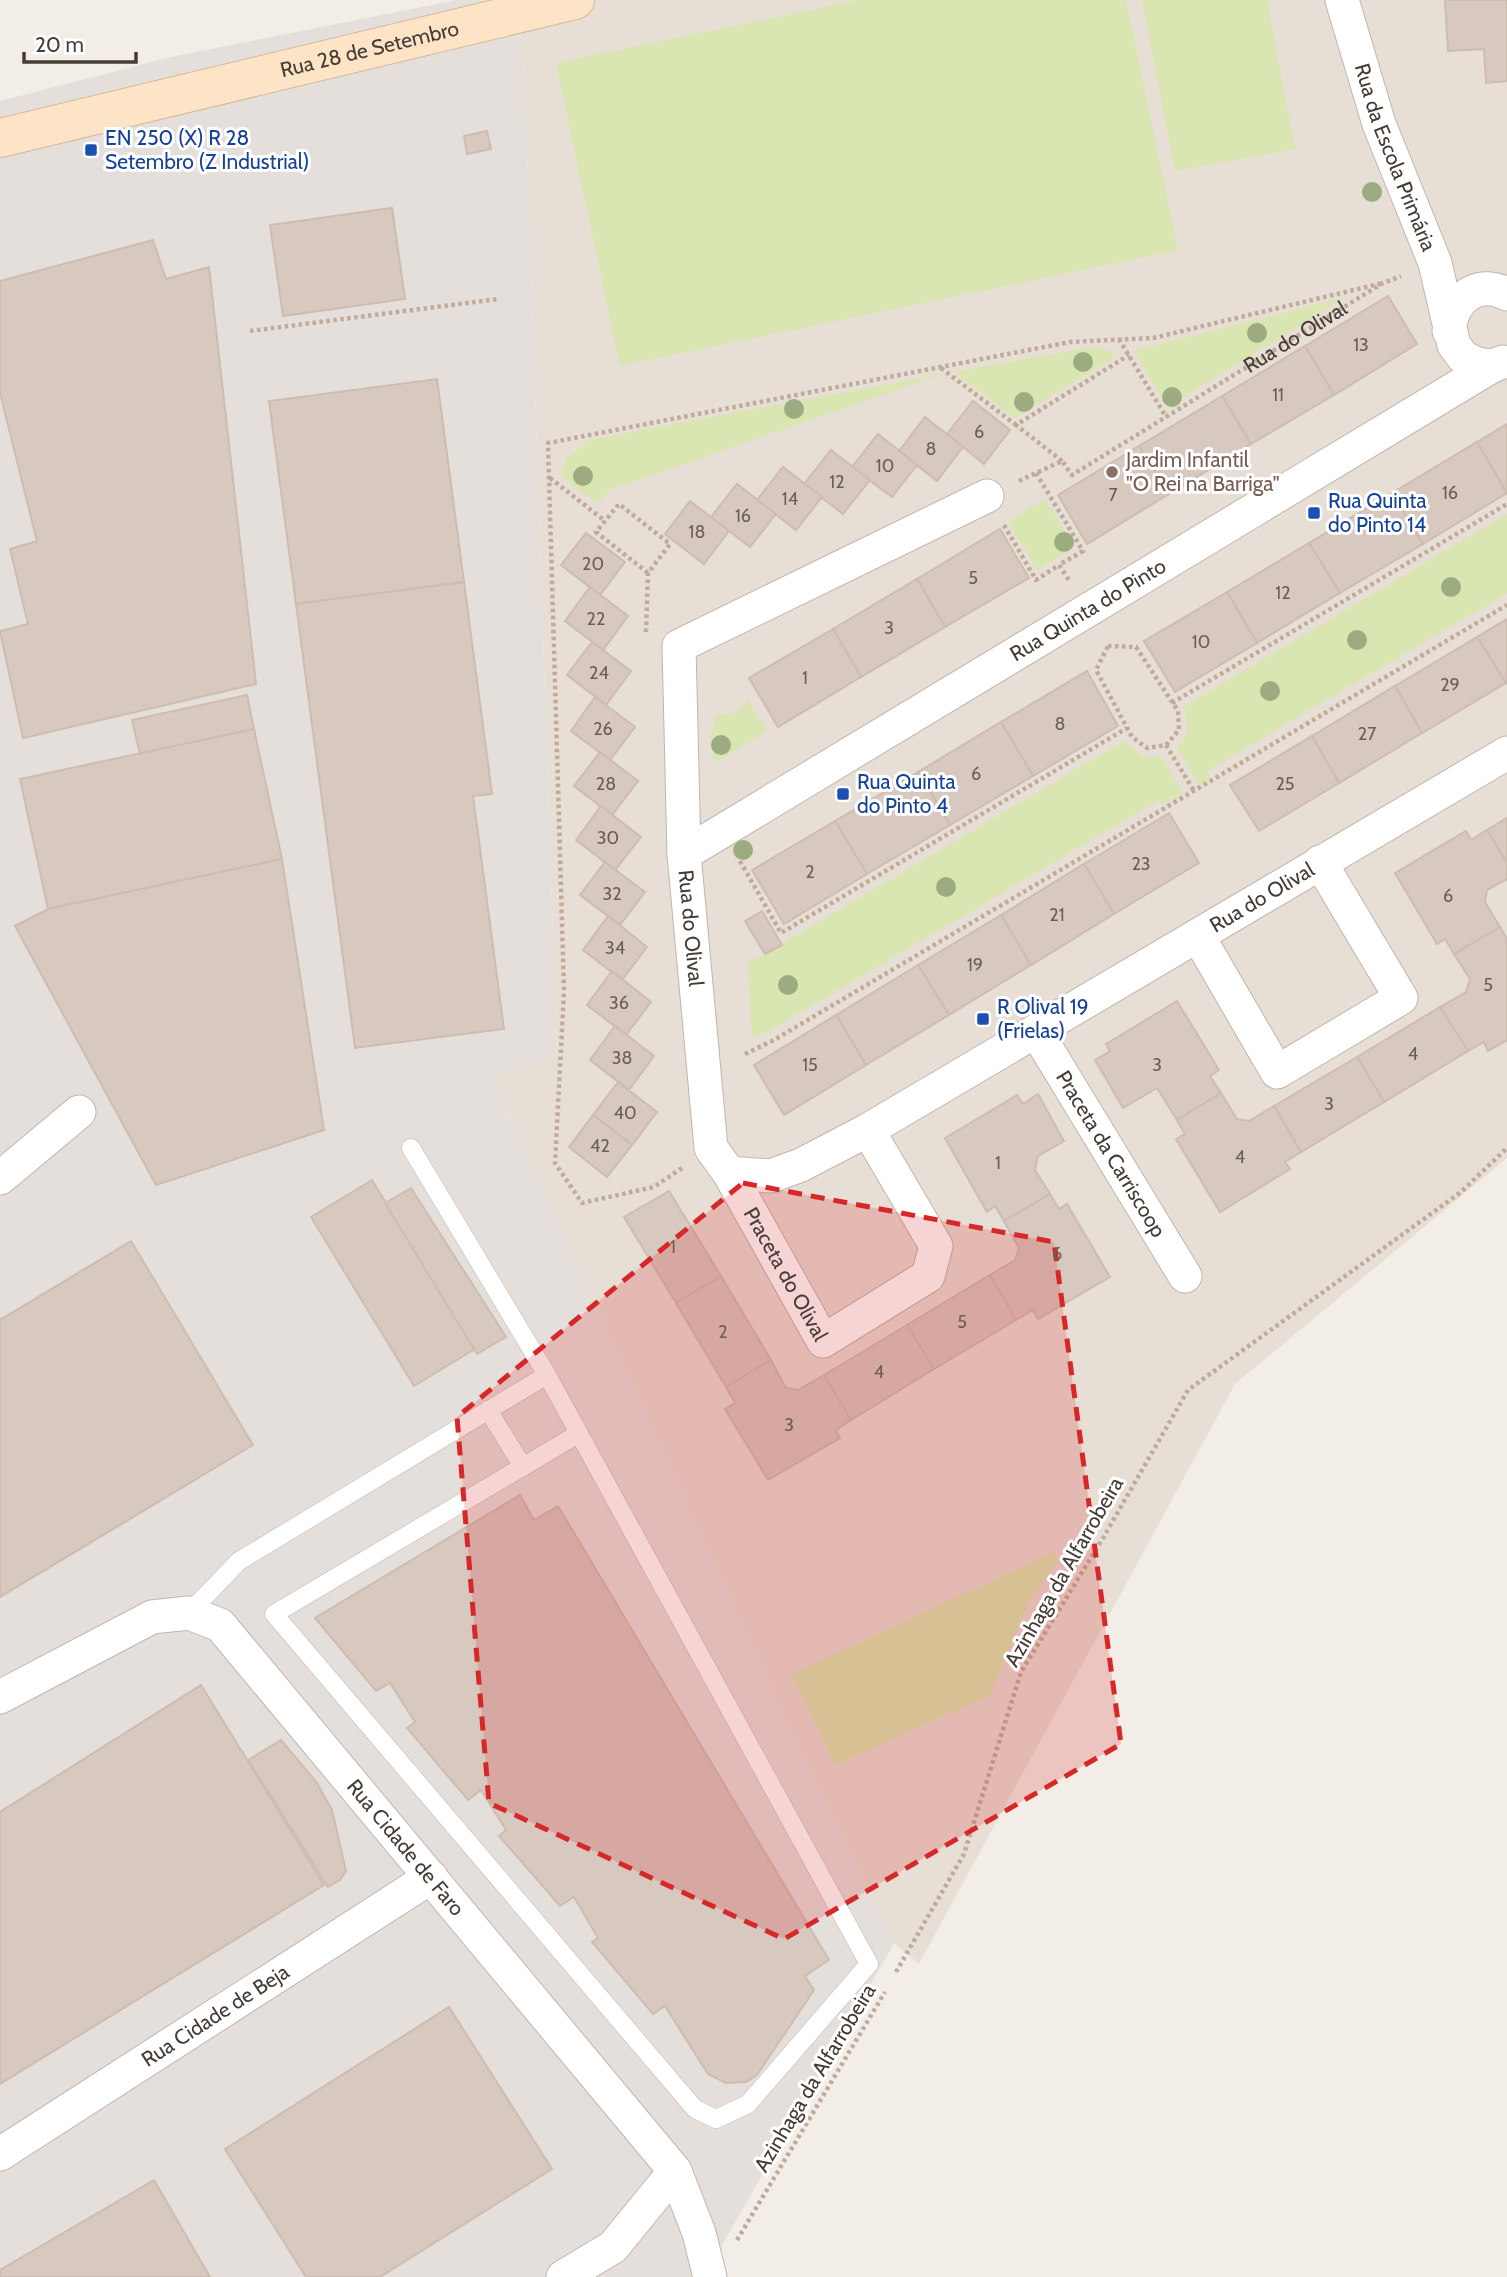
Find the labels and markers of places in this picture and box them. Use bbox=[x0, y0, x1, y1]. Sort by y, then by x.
place label: EN 250 (X) R 28 Setembro (Z Industrial) bbox=[105, 125, 309, 174]
marker: EN 250 (X) R 28 Setembro (Z Industrial) bbox=[83, 142, 99, 158]
place label: Jardim Infantil "O Rei na Barriga" bbox=[1125, 447, 1280, 496]
marker: Jardim Infantil "O Rei na Barriga" bbox=[1104, 464, 1120, 480]
place label: Rua Quinta do Pinto 14 bbox=[1328, 488, 1426, 537]
marker: Rua Quinta do Pinto 14 bbox=[1306, 505, 1322, 521]
place label: Rua Quinta do Pinto 4 bbox=[857, 769, 955, 818]
marker: Rua Quinta do Pinto 4 bbox=[835, 786, 851, 802]
place label: R Olival 19 (Frielas) bbox=[997, 994, 1089, 1043]
marker: R Olival 19 (Frielas) bbox=[975, 1011, 991, 1027]

